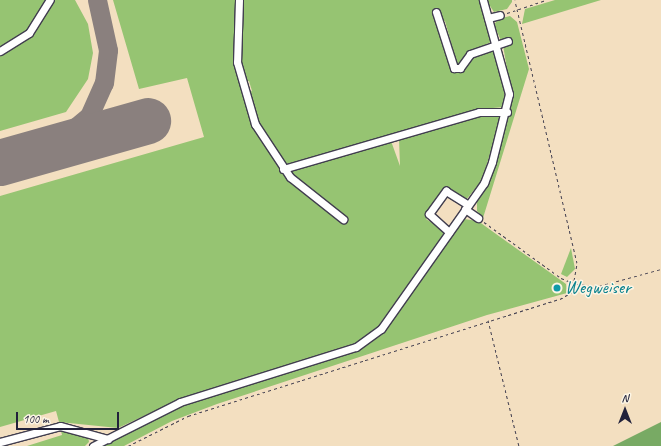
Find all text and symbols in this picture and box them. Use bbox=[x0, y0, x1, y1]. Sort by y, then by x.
place label: Wegweiser bbox=[565, 277, 631, 299]
marker: Wegweiser bbox=[552, 283, 562, 293]
north arrow bbox=[605, 390, 645, 430]
text: N bbox=[622, 391, 628, 405]
scale bar bbox=[18, 404, 121, 430]
text: 100 m bbox=[23, 411, 49, 427]

